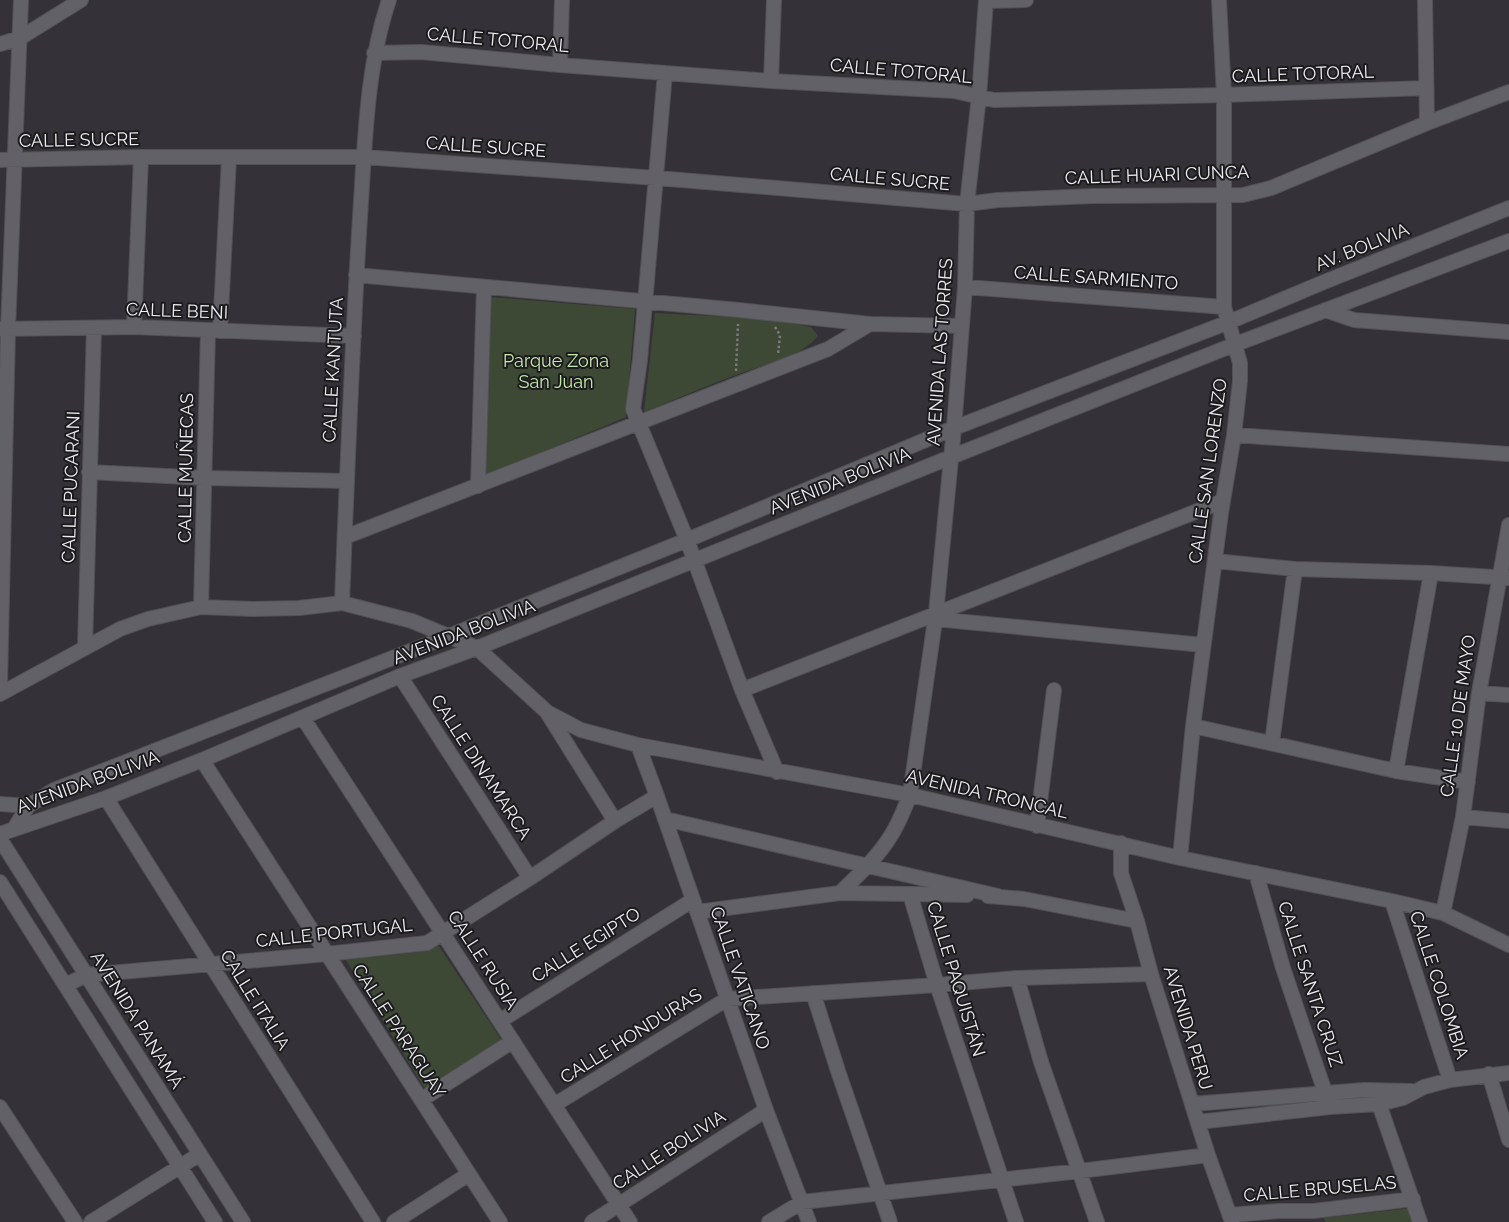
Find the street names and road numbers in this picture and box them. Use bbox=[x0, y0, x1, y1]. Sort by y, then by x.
street label: CALLE TOTORAL bbox=[426, 23, 570, 56]
street label: CALLE TOTORAL bbox=[829, 54, 973, 87]
street label: CALLE TOTORAL bbox=[1231, 61, 1375, 86]
street label: CALLE SUCRE bbox=[19, 128, 139, 151]
street label: CALLE SUCRE bbox=[425, 132, 547, 161]
street label: CALLE HUARI CUNCA bbox=[1064, 161, 1249, 188]
street label: CALLE SUCRE bbox=[829, 163, 951, 194]
street label: AV. BOLIVIA bbox=[1312, 218, 1412, 275]
street label: AVENIDA LAS TORRES bbox=[922, 257, 957, 447]
street label: CALLE SARMIENTO bbox=[1013, 261, 1179, 294]
street label: CALLE KANTUTA bbox=[318, 297, 347, 443]
street label: CALLE BENI bbox=[126, 298, 228, 323]
street label: CALLE SAN LORENZO bbox=[1184, 377, 1231, 565]
street label: CALLE MUÑECAS bbox=[174, 393, 197, 543]
street label: CALLE PUCARANI bbox=[57, 411, 84, 563]
street label: AVENIDA BOLIVIA bbox=[766, 443, 914, 518]
street label: AVENIDA BOLIVIA bbox=[390, 595, 538, 668]
street label: CALLE 10 DE MAYO bbox=[1436, 633, 1479, 798]
street label: CALLE DINAMARCA bbox=[427, 690, 536, 843]
street label: AVENIDA BOLIVIA bbox=[13, 746, 162, 817]
street label: AVENIDA TRONCAL bbox=[904, 765, 1071, 822]
street label: CALLE PAQUISTÁN bbox=[923, 898, 991, 1059]
street label: CALLE SANTA CRUZ bbox=[1274, 899, 1347, 1069]
street label: CALLE EGIPTO bbox=[528, 903, 644, 986]
street label: CALLE VATICANO bbox=[706, 904, 775, 1052]
street label: CALLE RUSIA bbox=[444, 906, 523, 1013]
street label: CALLE COLOMBIA bbox=[1406, 908, 1473, 1062]
street label: CALLE PORTUGAL bbox=[255, 914, 414, 951]
street label: CALLE ITALIA bbox=[216, 946, 295, 1054]
street label: AVENIDA PANAMÁ bbox=[87, 947, 189, 1092]
street label: CALLE PARAGUAY bbox=[348, 960, 451, 1102]
street label: AVENIDA PERU bbox=[1160, 963, 1217, 1093]
street label: CALLE HONDURAS bbox=[556, 984, 705, 1088]
street label: CALLE BOLIVIA bbox=[608, 1105, 729, 1194]
street label: CALLE BRUSELAS bbox=[1243, 1171, 1397, 1206]

